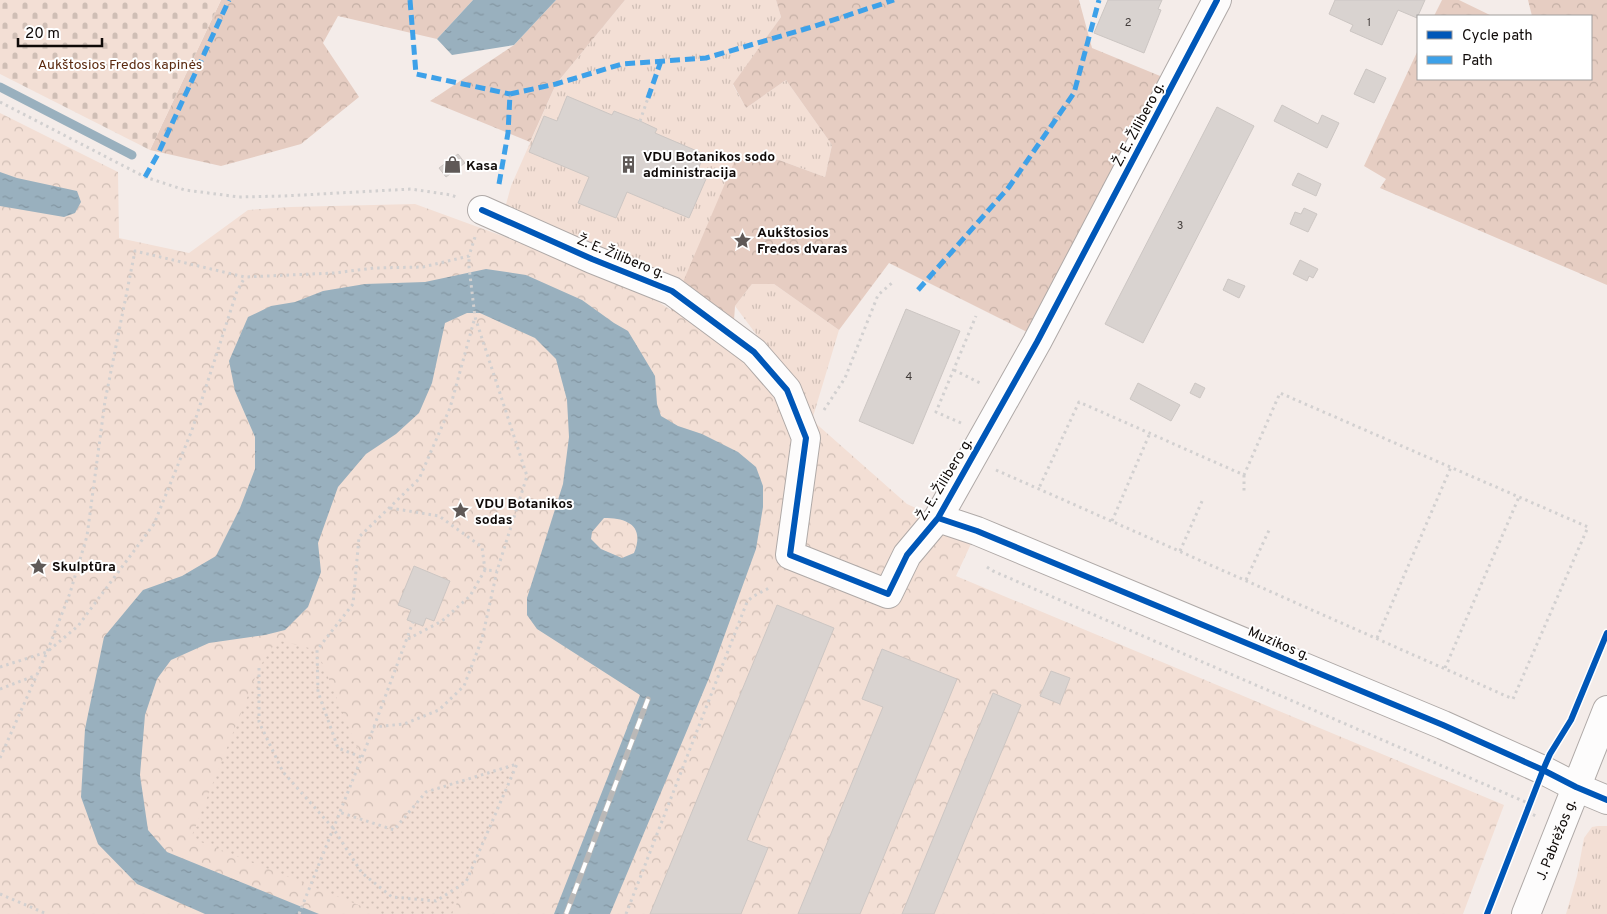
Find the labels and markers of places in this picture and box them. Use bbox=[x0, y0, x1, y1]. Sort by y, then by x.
place label: VDU Botanikos sodo administracija bbox=[643, 149, 775, 182]
building icon: VDU Botanikos sodo administracija bbox=[619, 154, 639, 174]
shop icon: Kasa bbox=[442, 155, 462, 175]
place label: Kasa bbox=[466, 158, 498, 175]
place label: Aukštosios Fredos dvaras bbox=[757, 225, 848, 258]
place icon: Aukštosios Fredos dvaras bbox=[733, 230, 753, 250]
place label: VDU Botanikos sodas bbox=[475, 496, 573, 529]
place icon: VDU Botanikos sodas bbox=[451, 501, 471, 521]
place icon: Skulptūra bbox=[28, 556, 48, 576]
place label: Skulptūra bbox=[52, 559, 116, 576]

